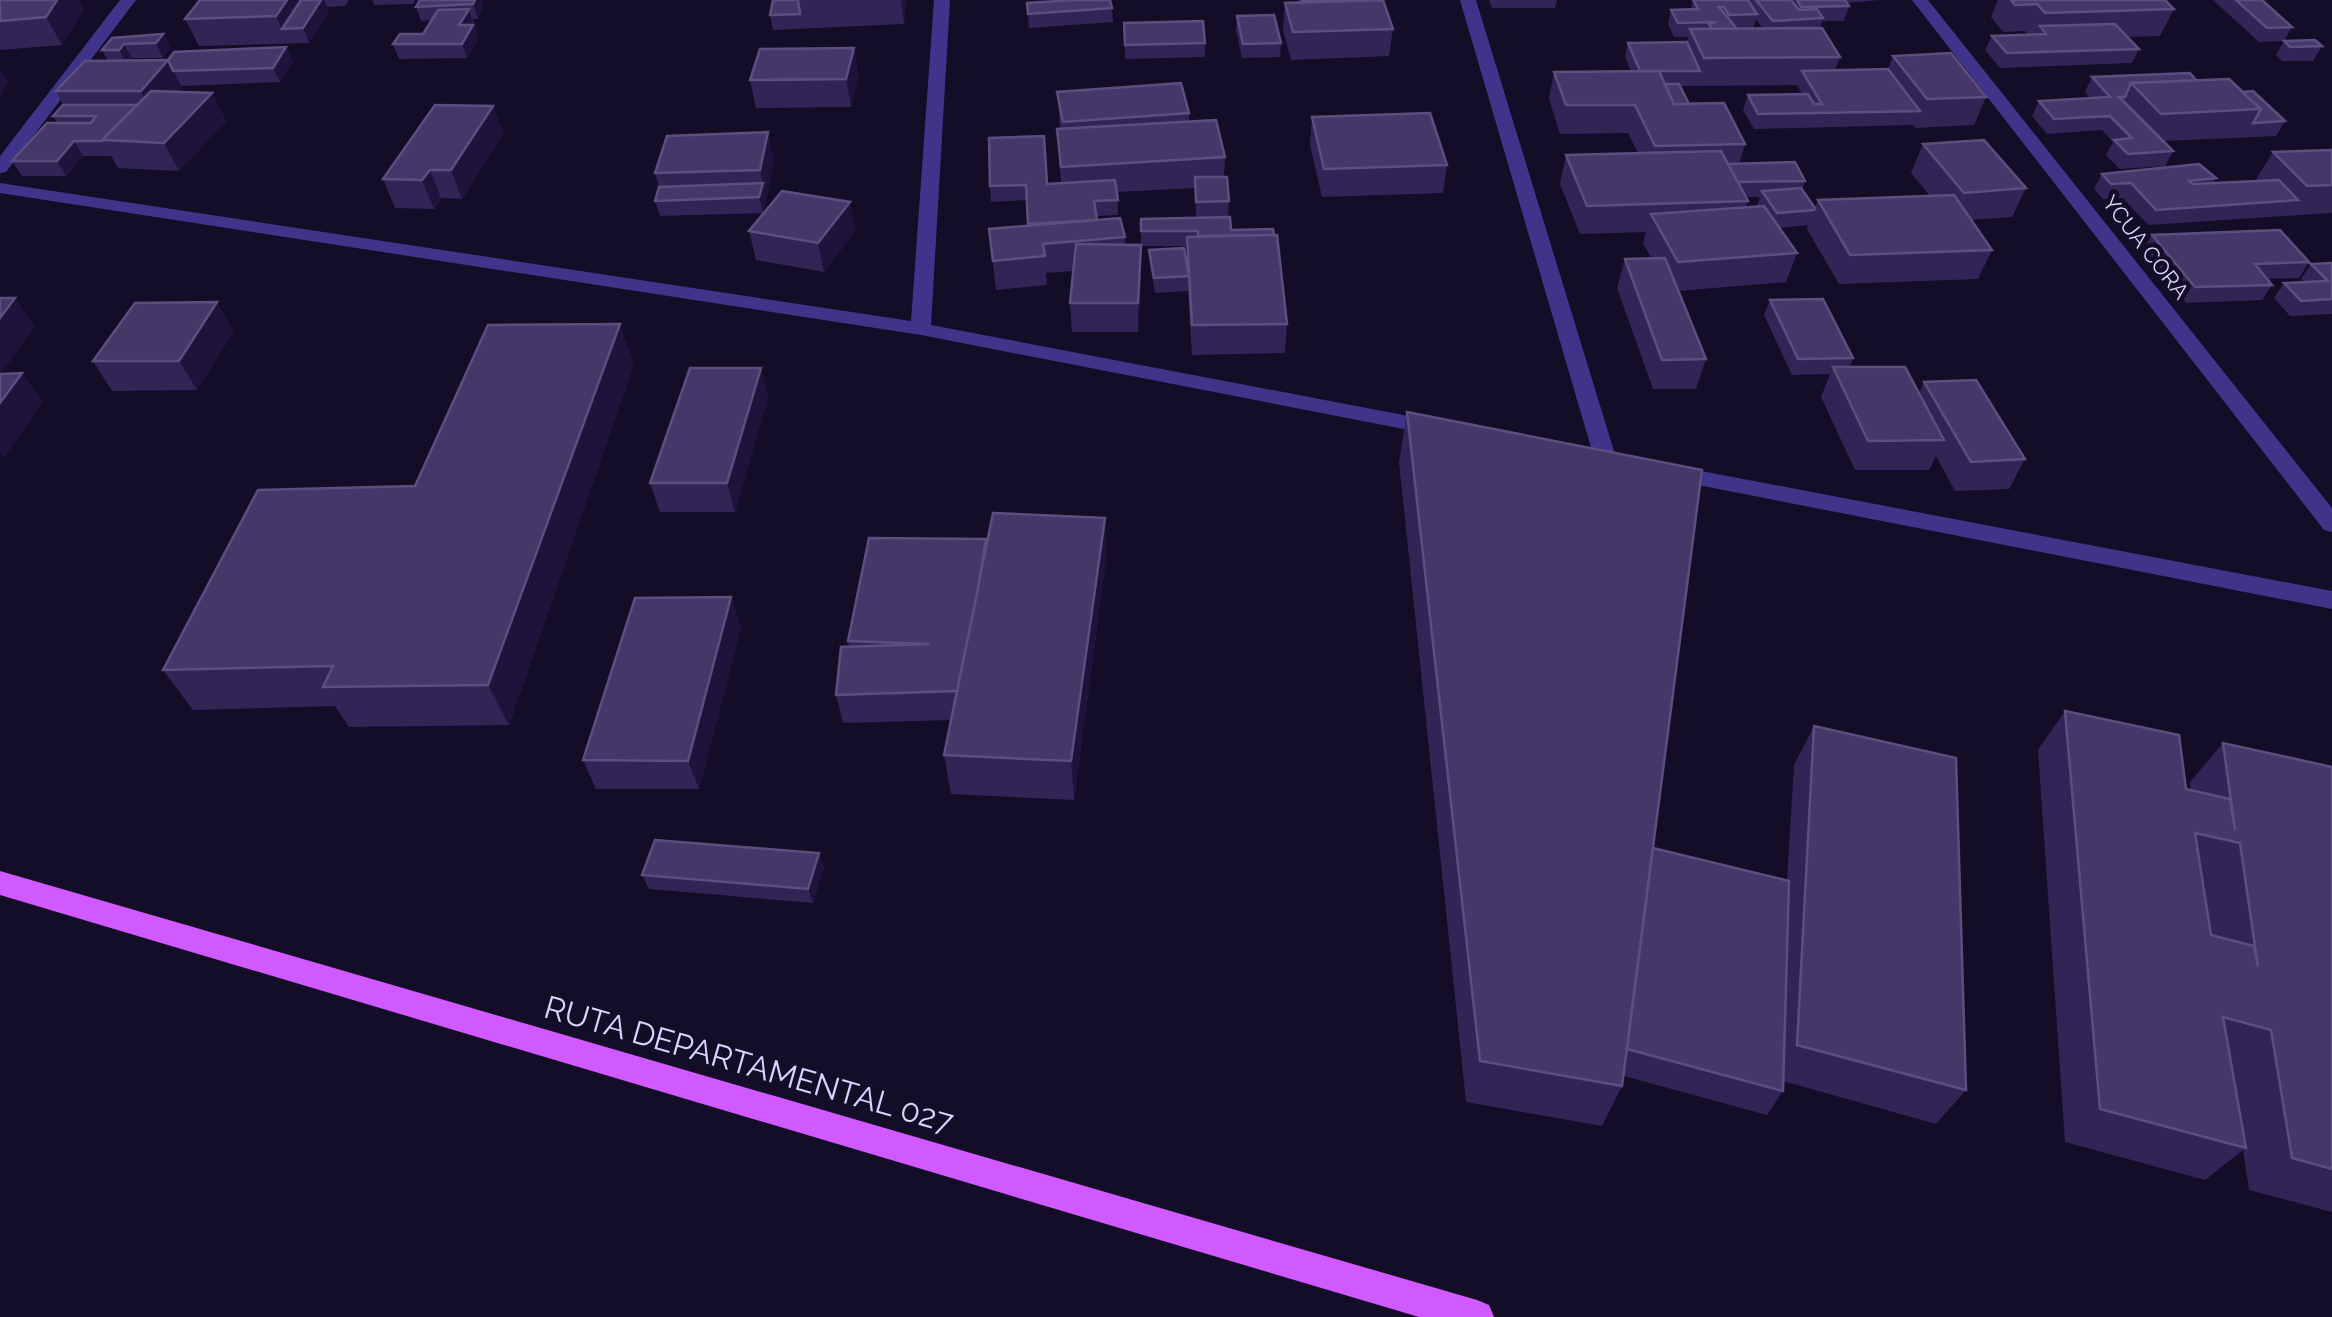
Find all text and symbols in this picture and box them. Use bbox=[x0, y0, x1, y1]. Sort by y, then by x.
street label: YCUA CORA bbox=[2097, 190, 2195, 304]
street label: RUTA DEPARTAMENTAL 027 bbox=[540, 988, 958, 1140]

